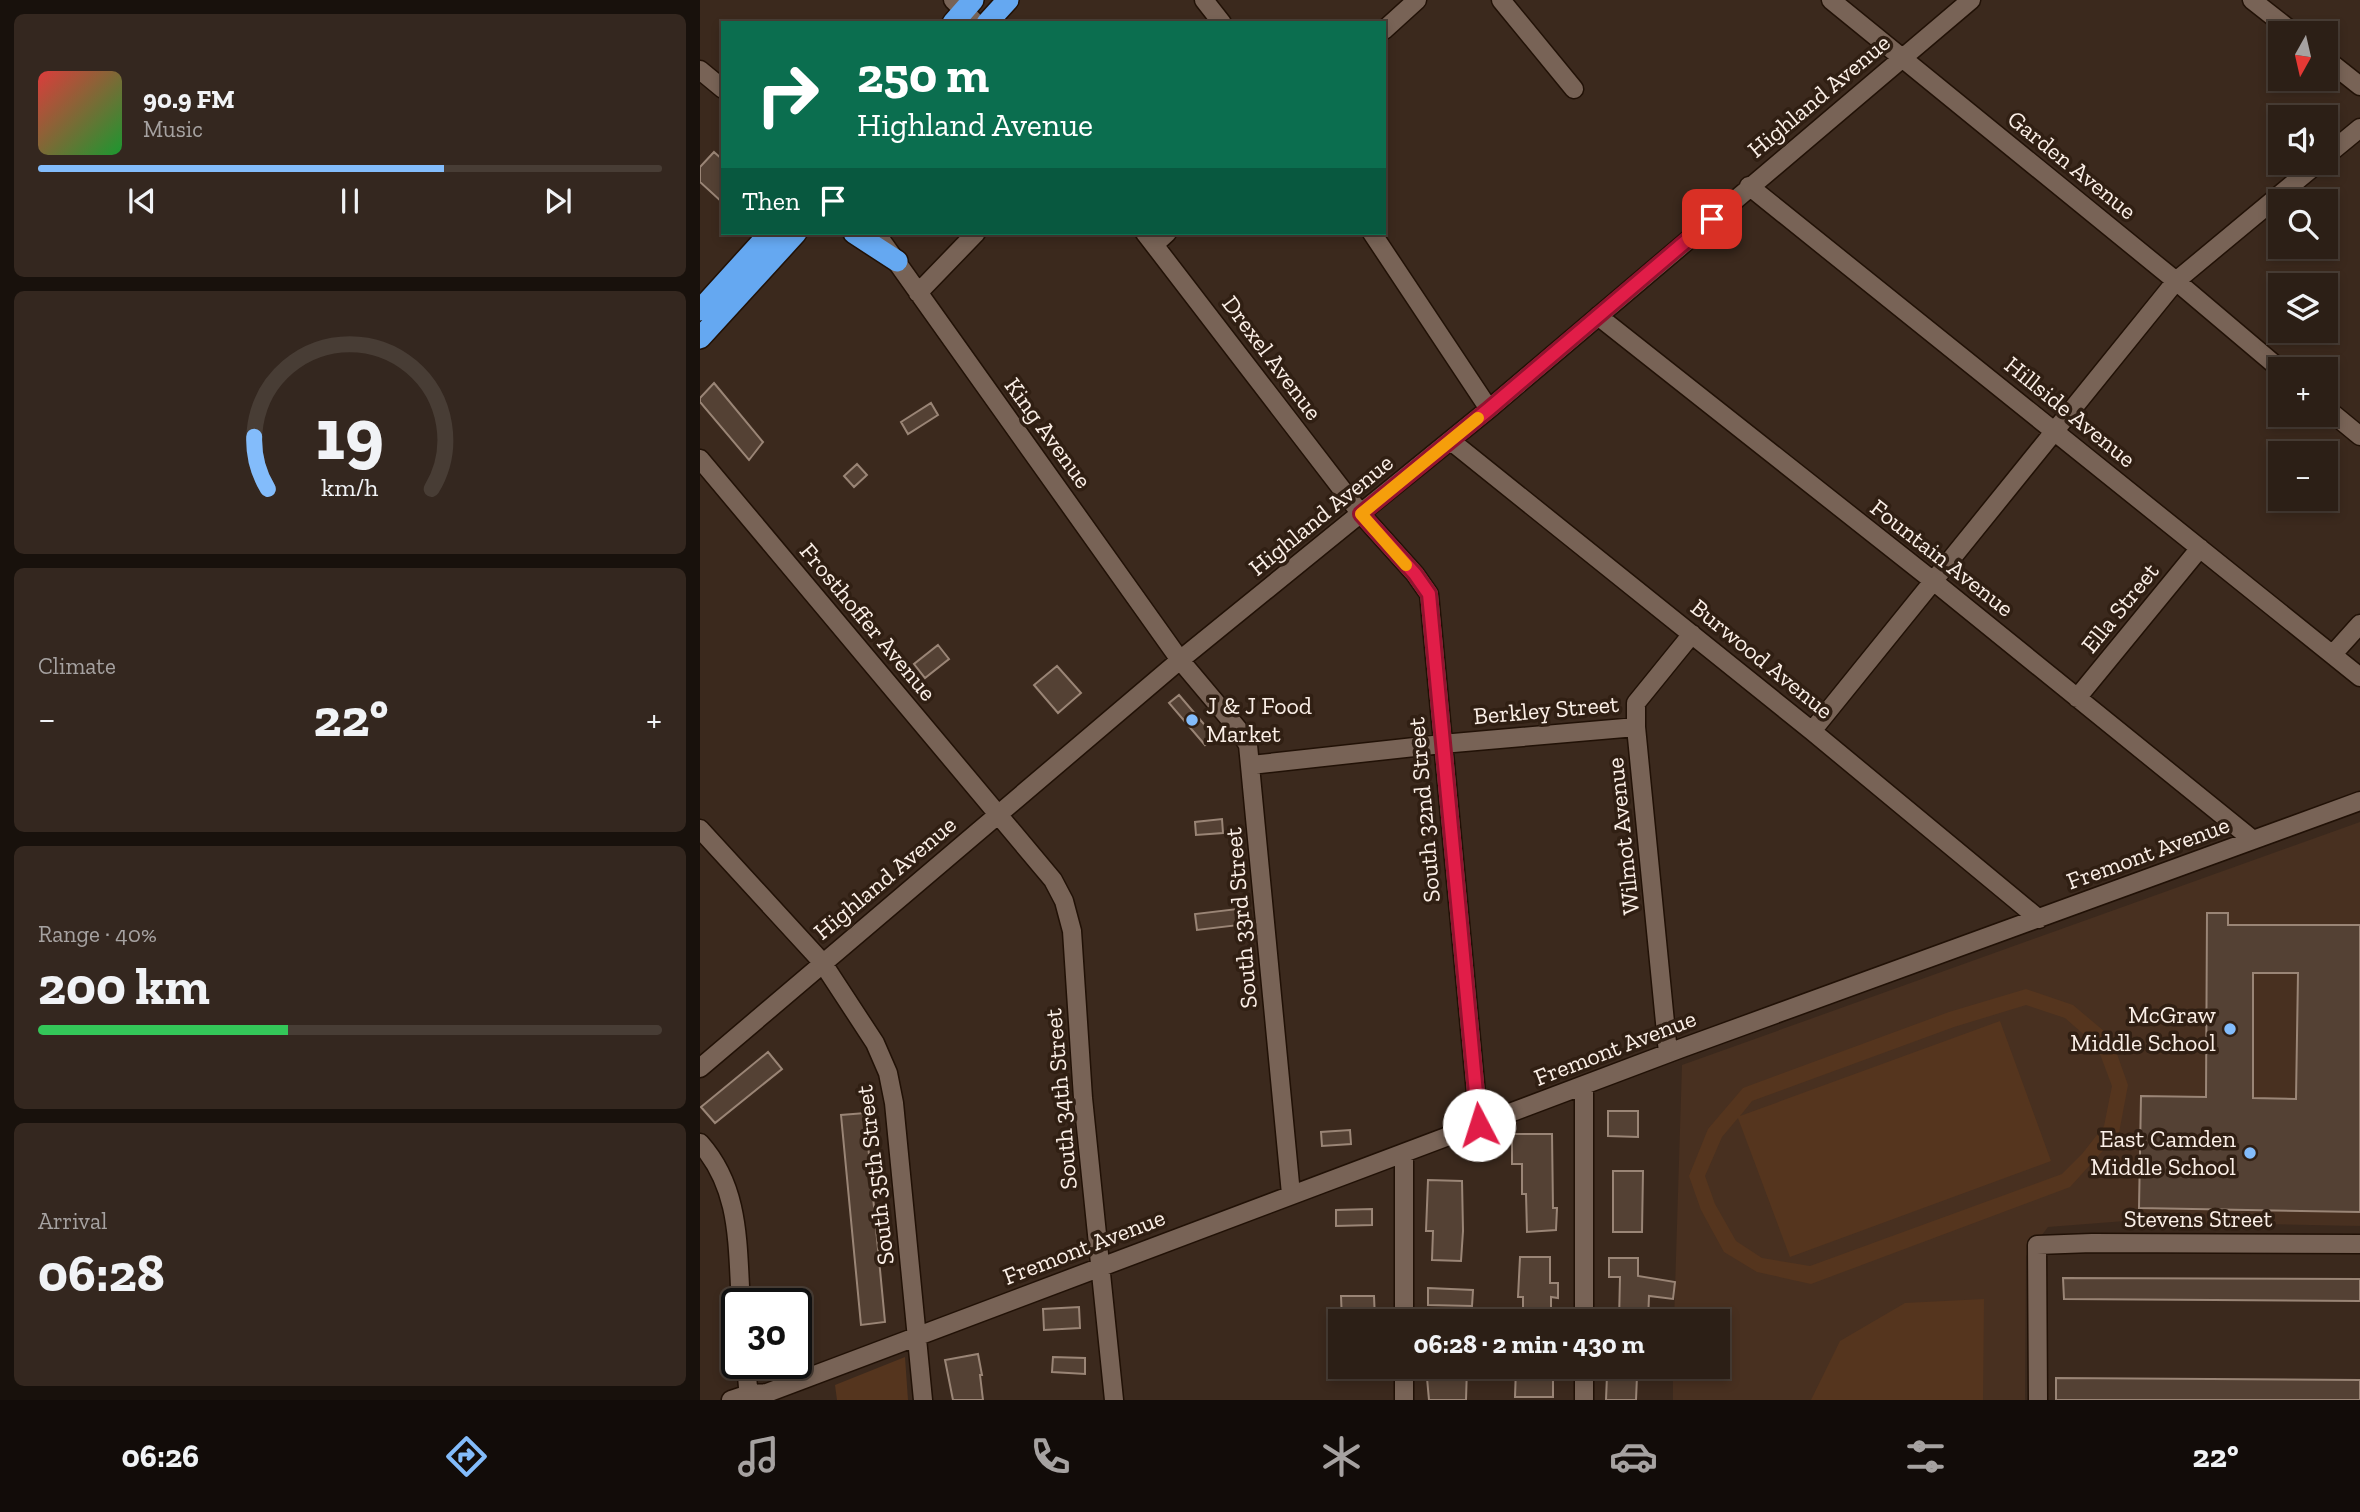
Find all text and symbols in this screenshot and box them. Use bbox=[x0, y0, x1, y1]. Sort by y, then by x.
north arrow bbox=[2268, 21, 2338, 91]
map controls bbox=[2268, 21, 2338, 511]
street label: Highland Avenue bbox=[1742, 28, 1896, 164]
text: 250 m bbox=[857, 46, 989, 105]
icon: right bbox=[742, 49, 833, 140]
text: 90.9 FM bbox=[143, 83, 235, 115]
street label: Garden Avenue bbox=[2002, 104, 2143, 225]
button: sound bbox=[2268, 105, 2338, 175]
text: Highland Avenue bbox=[857, 106, 1093, 144]
text: Music bbox=[143, 115, 203, 143]
icon: previous bbox=[123, 182, 161, 220]
icon: pause bbox=[331, 182, 369, 220]
icon: next bbox=[539, 182, 577, 220]
icon: arrive bbox=[814, 182, 852, 220]
text: Then bbox=[742, 185, 800, 217]
pin bbox=[1682, 189, 1742, 249]
button: search bbox=[2268, 189, 2338, 259]
icon: arrive bbox=[1693, 200, 1731, 238]
button: layers bbox=[2268, 273, 2338, 343]
street label: Drexel Avenue bbox=[1216, 290, 1329, 426]
street label: Hillside Avenue bbox=[1999, 350, 2142, 473]
button: + bbox=[2268, 357, 2338, 427]
street label: King Avenue bbox=[999, 372, 1098, 494]
text: 19 bbox=[316, 390, 384, 478]
button: − bbox=[2268, 441, 2338, 511]
street label: Highland Avenue bbox=[1243, 448, 1399, 582]
text: km/h bbox=[321, 472, 379, 502]
street label: Fountain Avenue bbox=[1865, 493, 2020, 623]
street label: Frosthoffer Avenue bbox=[794, 537, 943, 707]
street label: Ella Street bbox=[2075, 557, 2165, 658]
street label: Burwood Avenue bbox=[1685, 592, 1839, 725]
text: Climate bbox=[38, 652, 116, 680]
text: 22° bbox=[314, 687, 388, 749]
street label: Berkley Street bbox=[1472, 689, 1620, 730]
place label: J & J Food Market bbox=[1206, 691, 1312, 748]
text: − bbox=[38, 696, 56, 742]
text: + bbox=[646, 696, 662, 742]
marker: J & J Food Market bbox=[1184, 712, 1200, 728]
street label: South 32nd Street bbox=[1401, 716, 1446, 904]
street label: Wilmot Avenue bbox=[1600, 756, 1645, 916]
street label: Highland Avenue bbox=[808, 810, 962, 946]
street label: Fremont Avenue bbox=[2062, 810, 2233, 895]
street label: South 33rd Street bbox=[1218, 826, 1263, 1010]
text: Range · 40% bbox=[38, 920, 157, 948]
text: 200 km bbox=[38, 955, 210, 1017]
place label: McGraw Middle School bbox=[2070, 1000, 2217, 1057]
street label: Fremont Avenue bbox=[1530, 1003, 1700, 1092]
street label: South 34th Street bbox=[1038, 1007, 1083, 1191]
marker: McGraw Middle School bbox=[2222, 1021, 2238, 1037]
street label: South 35th Street bbox=[849, 1083, 900, 1267]
position arrow bbox=[1442, 1088, 1516, 1162]
place label: East Camden Middle School bbox=[2090, 1124, 2236, 1181]
marker: East Camden Middle School bbox=[2242, 1145, 2258, 1161]
street label: Fremont Avenue bbox=[999, 1202, 1169, 1291]
street label: Stevens Street bbox=[2124, 1204, 2272, 1233]
text: Arrival bbox=[38, 1207, 107, 1235]
text: 06:28 bbox=[38, 1242, 165, 1304]
speed limit sign: 30 bbox=[721, 1288, 812, 1379]
text: 06:28 · 2 min · 430 m bbox=[1414, 1328, 1644, 1360]
icon: directions bbox=[442, 1432, 491, 1481]
icon: music bbox=[734, 1432, 783, 1481]
icon: phone bbox=[1026, 1432, 1075, 1481]
icon: climate bbox=[1317, 1432, 1366, 1481]
icon: car bbox=[1609, 1432, 1658, 1481]
icon: filters bbox=[1901, 1432, 1950, 1481]
text: 06:26 bbox=[121, 1437, 199, 1475]
text: 22° bbox=[2193, 1437, 2239, 1475]

